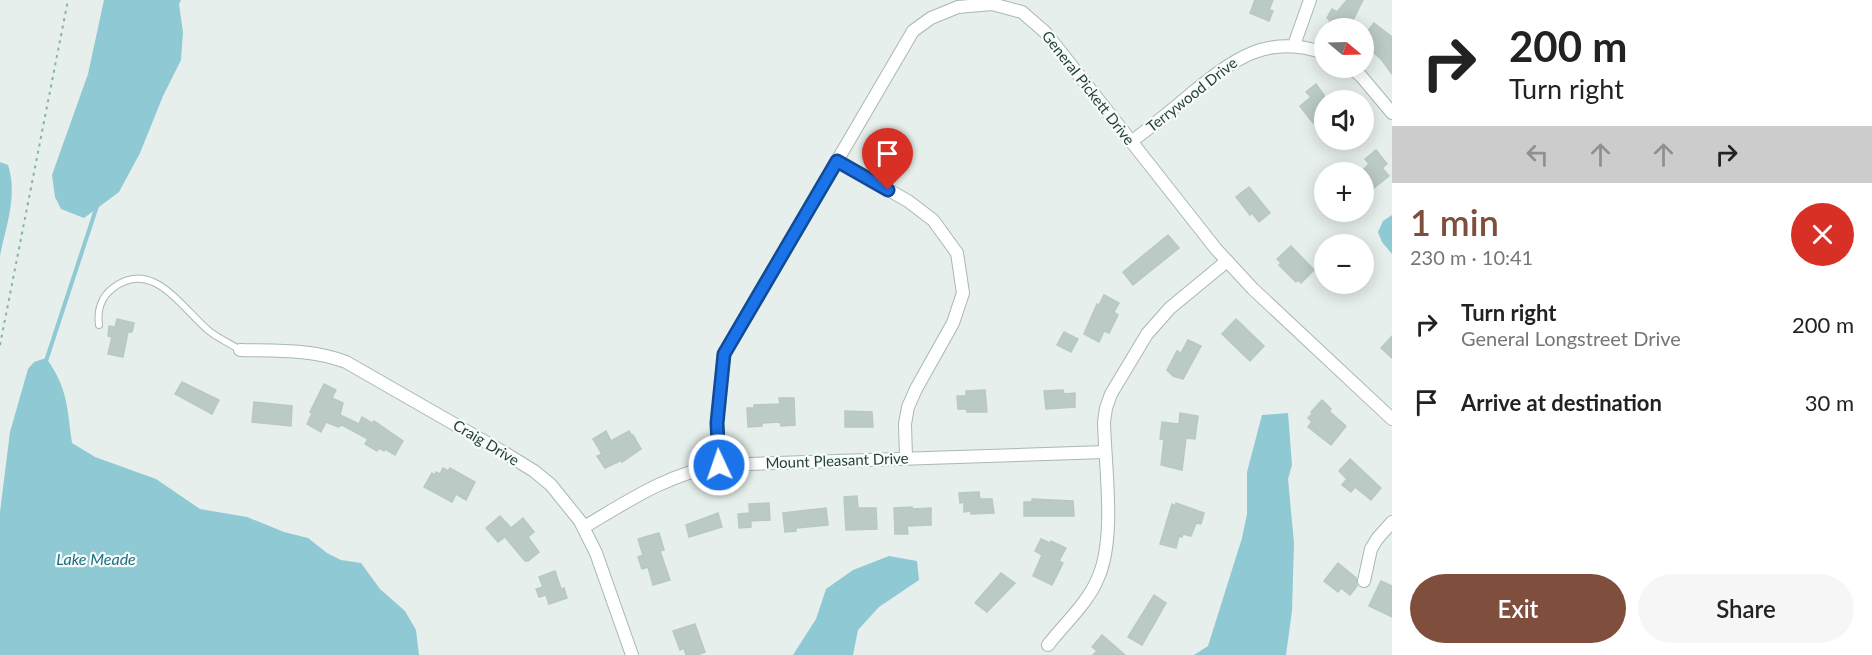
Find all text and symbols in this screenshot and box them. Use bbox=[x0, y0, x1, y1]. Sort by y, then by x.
north arrow bbox=[1314, 18, 1374, 78]
map controls bbox=[1314, 18, 1374, 294]
text: 200 m bbox=[1509, 21, 1627, 71]
icon: right bbox=[1410, 24, 1488, 102]
street label: General Pickett Drive bbox=[1039, 27, 1139, 148]
street label: Terrywood Drive bbox=[1142, 53, 1240, 135]
text: Turn right bbox=[1509, 72, 1624, 105]
button: sound bbox=[1314, 90, 1374, 150]
pin bbox=[862, 128, 913, 190]
icon: arrive bbox=[871, 137, 904, 170]
icon: left bbox=[1521, 138, 1554, 171]
icon: ahead bbox=[1584, 138, 1617, 171]
icon: ahead bbox=[1647, 138, 1680, 171]
icon: right bbox=[1710, 138, 1743, 171]
button: + bbox=[1314, 162, 1374, 222]
text: 1 min bbox=[1410, 200, 1499, 244]
button: close bbox=[1791, 203, 1854, 266]
button: − bbox=[1314, 234, 1374, 294]
text: 230 m · 10:41 bbox=[1410, 245, 1533, 269]
text: Turn right bbox=[1461, 299, 1556, 326]
icon: right bbox=[1410, 308, 1443, 341]
text: 200 m bbox=[1792, 311, 1854, 338]
text: General Longstreet Drive bbox=[1461, 326, 1681, 350]
icon: arrive bbox=[1410, 386, 1443, 419]
text: Arrive at destination bbox=[1461, 389, 1662, 416]
text: 30 m bbox=[1805, 389, 1854, 416]
street label: Craig Drive bbox=[450, 415, 523, 469]
position arrow bbox=[687, 433, 751, 497]
street label: Mount Pleasant Drive bbox=[765, 449, 909, 471]
water label: Lake Meade bbox=[56, 549, 136, 568]
button: Exit bbox=[1410, 574, 1626, 643]
button: Share bbox=[1638, 574, 1854, 643]

